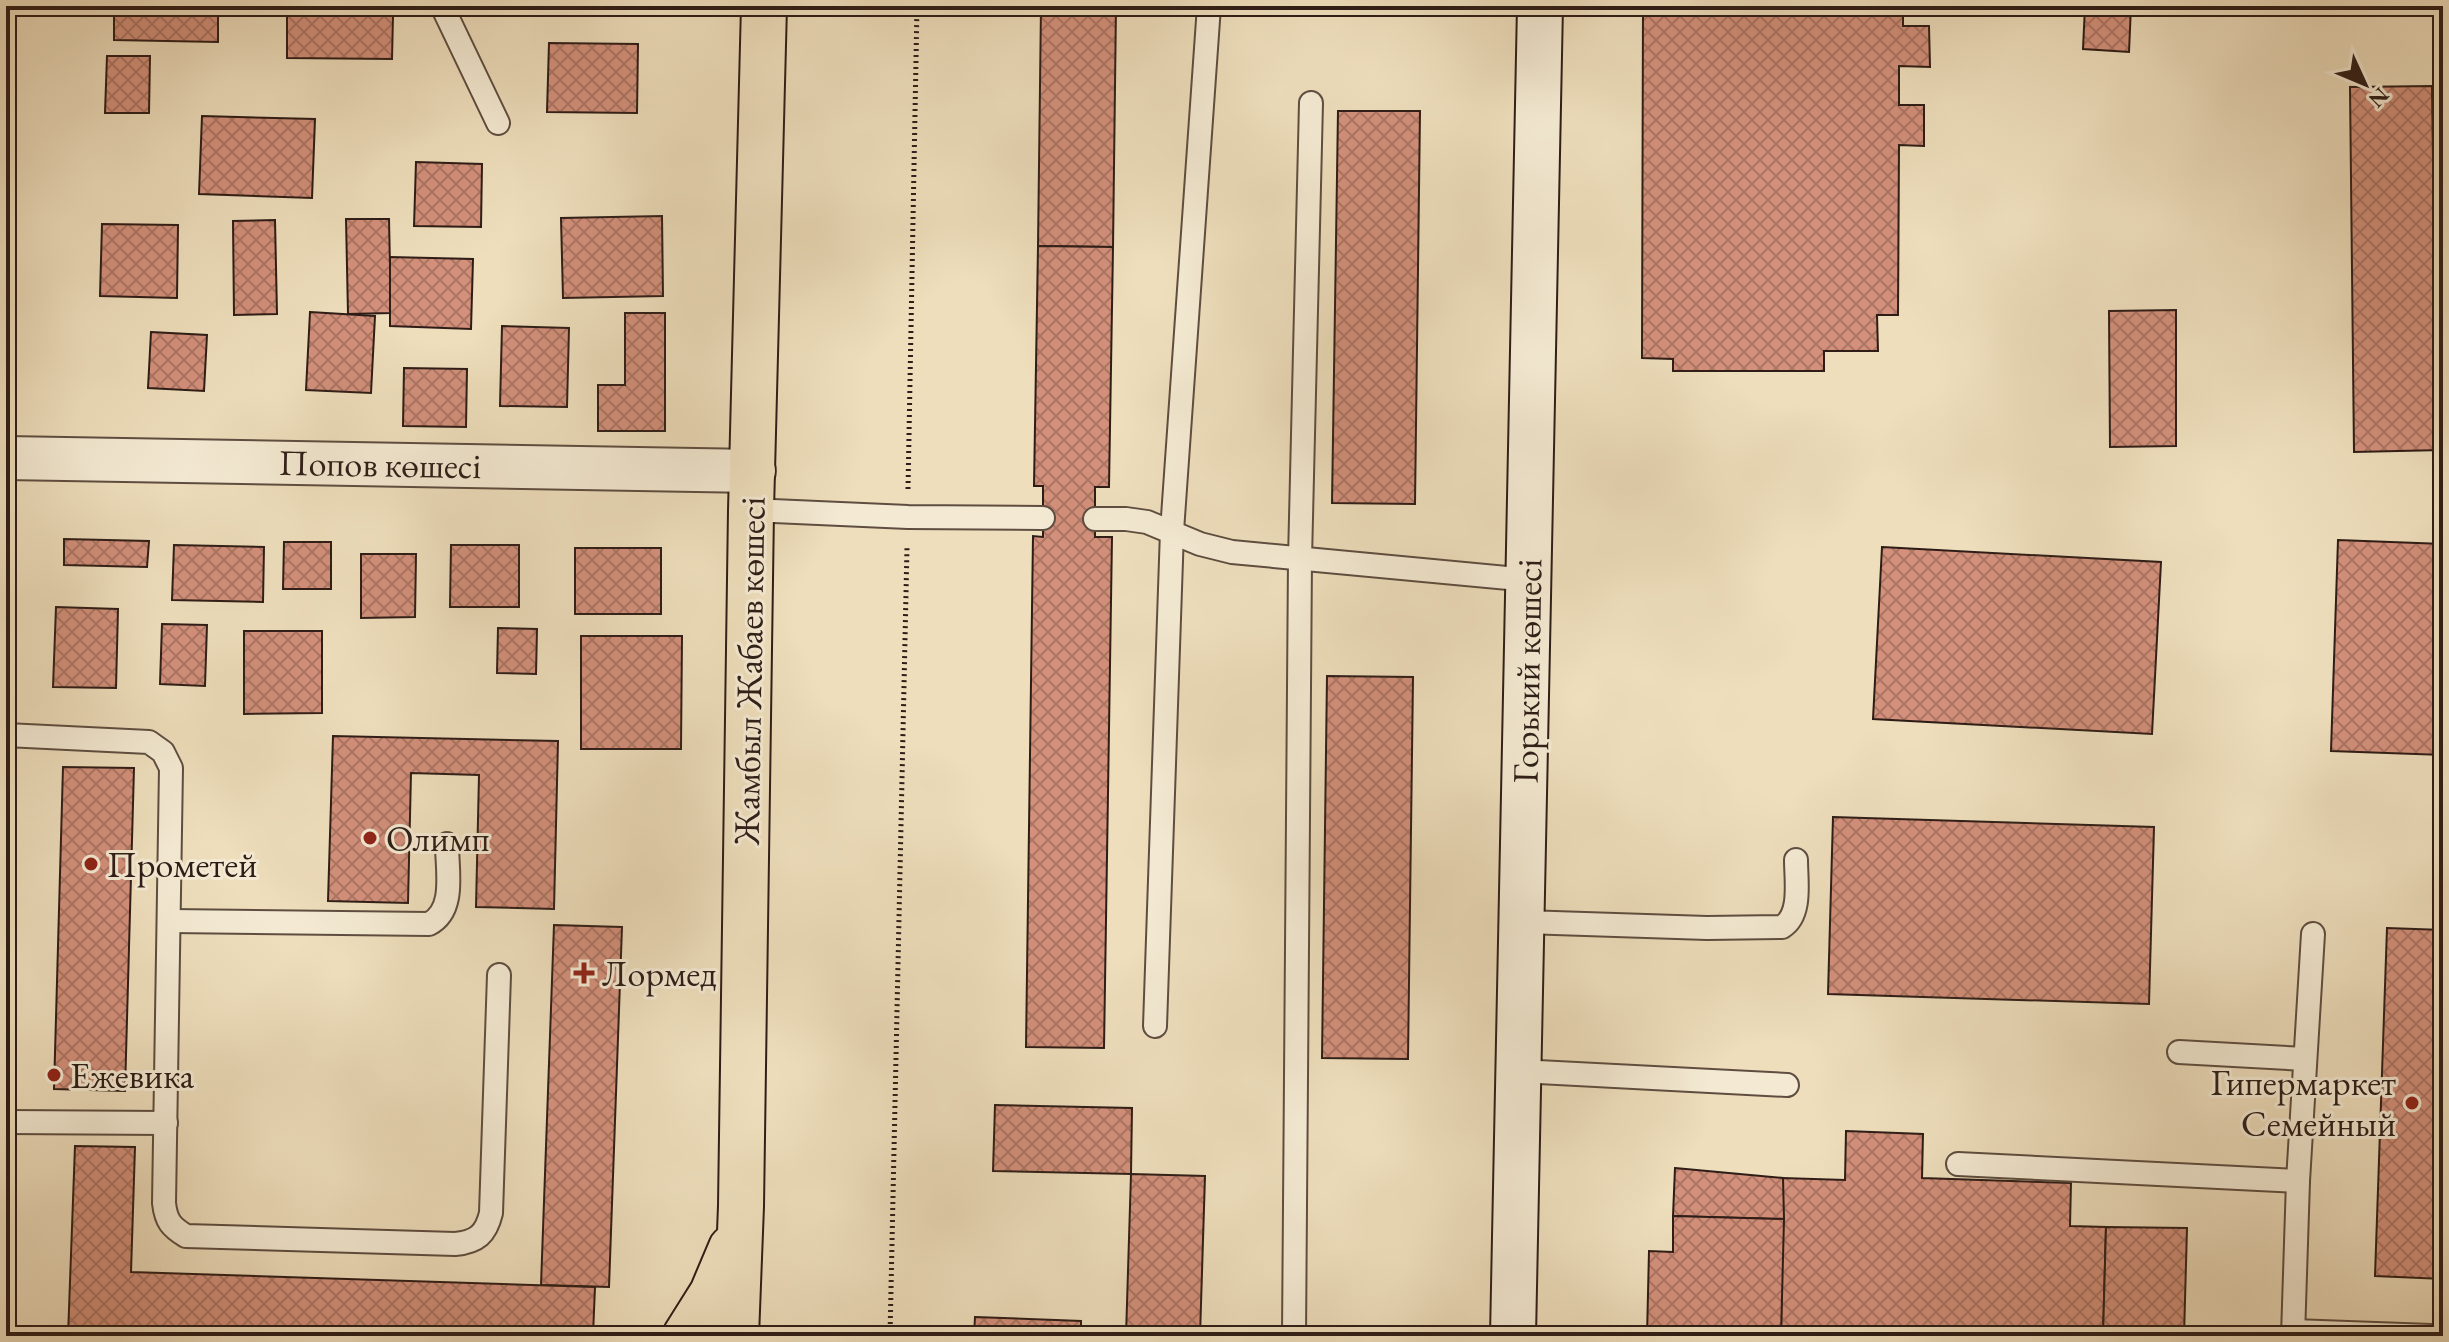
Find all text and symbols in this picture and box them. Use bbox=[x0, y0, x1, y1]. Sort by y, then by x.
north arrow bbox=[2325, 44, 2405, 124]
text: N bbox=[2362, 81, 2396, 114]
street label: Попов көшесі bbox=[278, 439, 482, 489]
street label: Жамбыл Жабаев көшесі bbox=[722, 496, 776, 847]
street label: Горький көшесі bbox=[1502, 558, 1552, 784]
place label: Олимп bbox=[386, 815, 490, 862]
marker: Олимп bbox=[361, 829, 379, 847]
place label: Прометей bbox=[107, 841, 257, 888]
marker: Прометей bbox=[82, 855, 100, 873]
place label: Лормед bbox=[602, 950, 717, 997]
marker: Лормед bbox=[573, 962, 595, 984]
place label: Ежевика bbox=[70, 1052, 195, 1099]
place label: Гипермаркет Семейный bbox=[2211, 1059, 2396, 1147]
marker: Ежевика bbox=[45, 1066, 63, 1084]
marker: Гипермаркет Семейный bbox=[2403, 1094, 2421, 1112]

